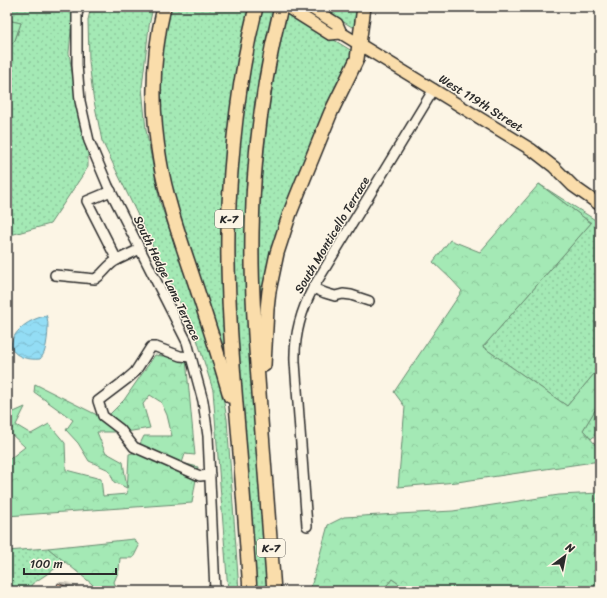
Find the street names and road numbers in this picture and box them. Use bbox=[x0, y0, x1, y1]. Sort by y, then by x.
street label: West 119th Street bbox=[434, 68, 528, 138]
street label: South Monticello Terrace bbox=[288, 172, 376, 298]
road number: K-7 bbox=[215, 210, 243, 228]
street label: South Hedge Lane Terrace bbox=[127, 212, 207, 345]
road number: K-7 bbox=[257, 539, 285, 557]

